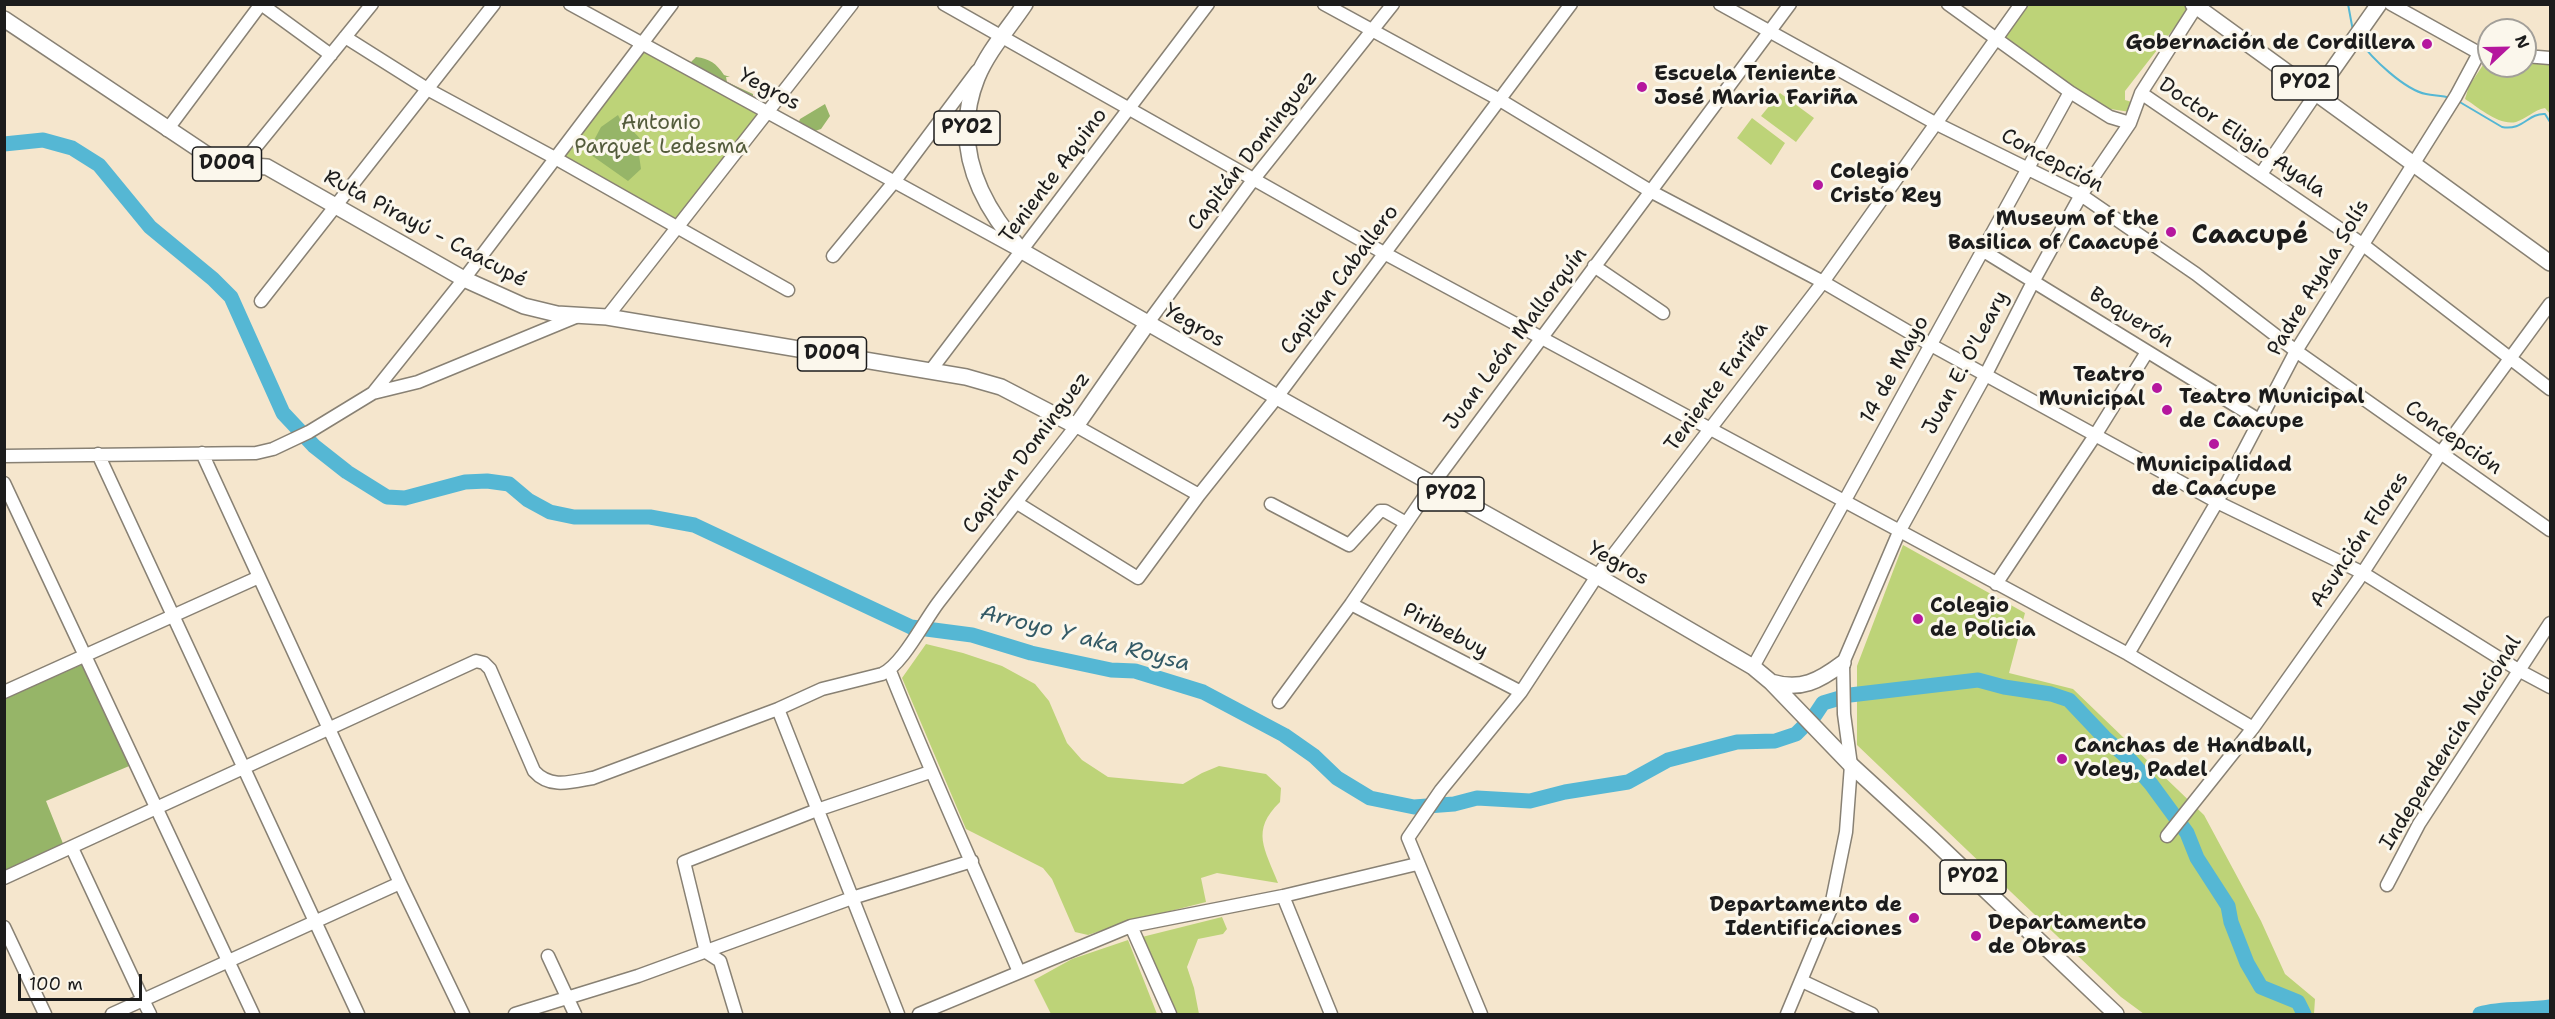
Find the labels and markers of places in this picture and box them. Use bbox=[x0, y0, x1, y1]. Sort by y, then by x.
place label: Gobernación de Cordillera bbox=[2125, 31, 2415, 57]
marker: Gobernación de Cordillera bbox=[2420, 37, 2434, 51]
place label: Escuela Teniente José Maria Fariña bbox=[1654, 62, 1858, 112]
marker: Escuela Teniente José Maria Fariña bbox=[1635, 80, 1649, 94]
place label: Colegio Cristo Rey bbox=[1830, 160, 1942, 210]
marker: Colegio Cristo Rey bbox=[1811, 178, 1825, 192]
place label: Museum of the Basilica of Caacupé bbox=[1948, 207, 2159, 257]
marker: Museum of the Basilica of Caacupé bbox=[2164, 225, 2178, 239]
place label: Teatro Municipal bbox=[2039, 363, 2145, 413]
marker: Teatro Municipal bbox=[2150, 381, 2164, 395]
place label: Teatro Municipal de Caacupe bbox=[2179, 385, 2364, 435]
marker: Teatro Municipal de Caacupe bbox=[2160, 403, 2174, 417]
marker: Municipalidad de Caacupe bbox=[2207, 437, 2221, 451]
place label: Municipalidad de Caacupe bbox=[2136, 453, 2292, 503]
place label: Colegio de Policia bbox=[1930, 594, 2036, 644]
marker: Colegio de Policia bbox=[1911, 612, 1925, 626]
place label: Canchas de Handball, Voley, Padel bbox=[2074, 734, 2312, 784]
marker: Canchas de Handball, Voley, Padel bbox=[2055, 752, 2069, 766]
place label: Departamento de Identificaciones bbox=[1710, 893, 1902, 943]
marker: Departamento de Identificaciones bbox=[1907, 911, 1921, 925]
place label: Departamento de Obras bbox=[1988, 911, 2146, 961]
marker: Departamento de Obras bbox=[1969, 929, 1983, 943]

